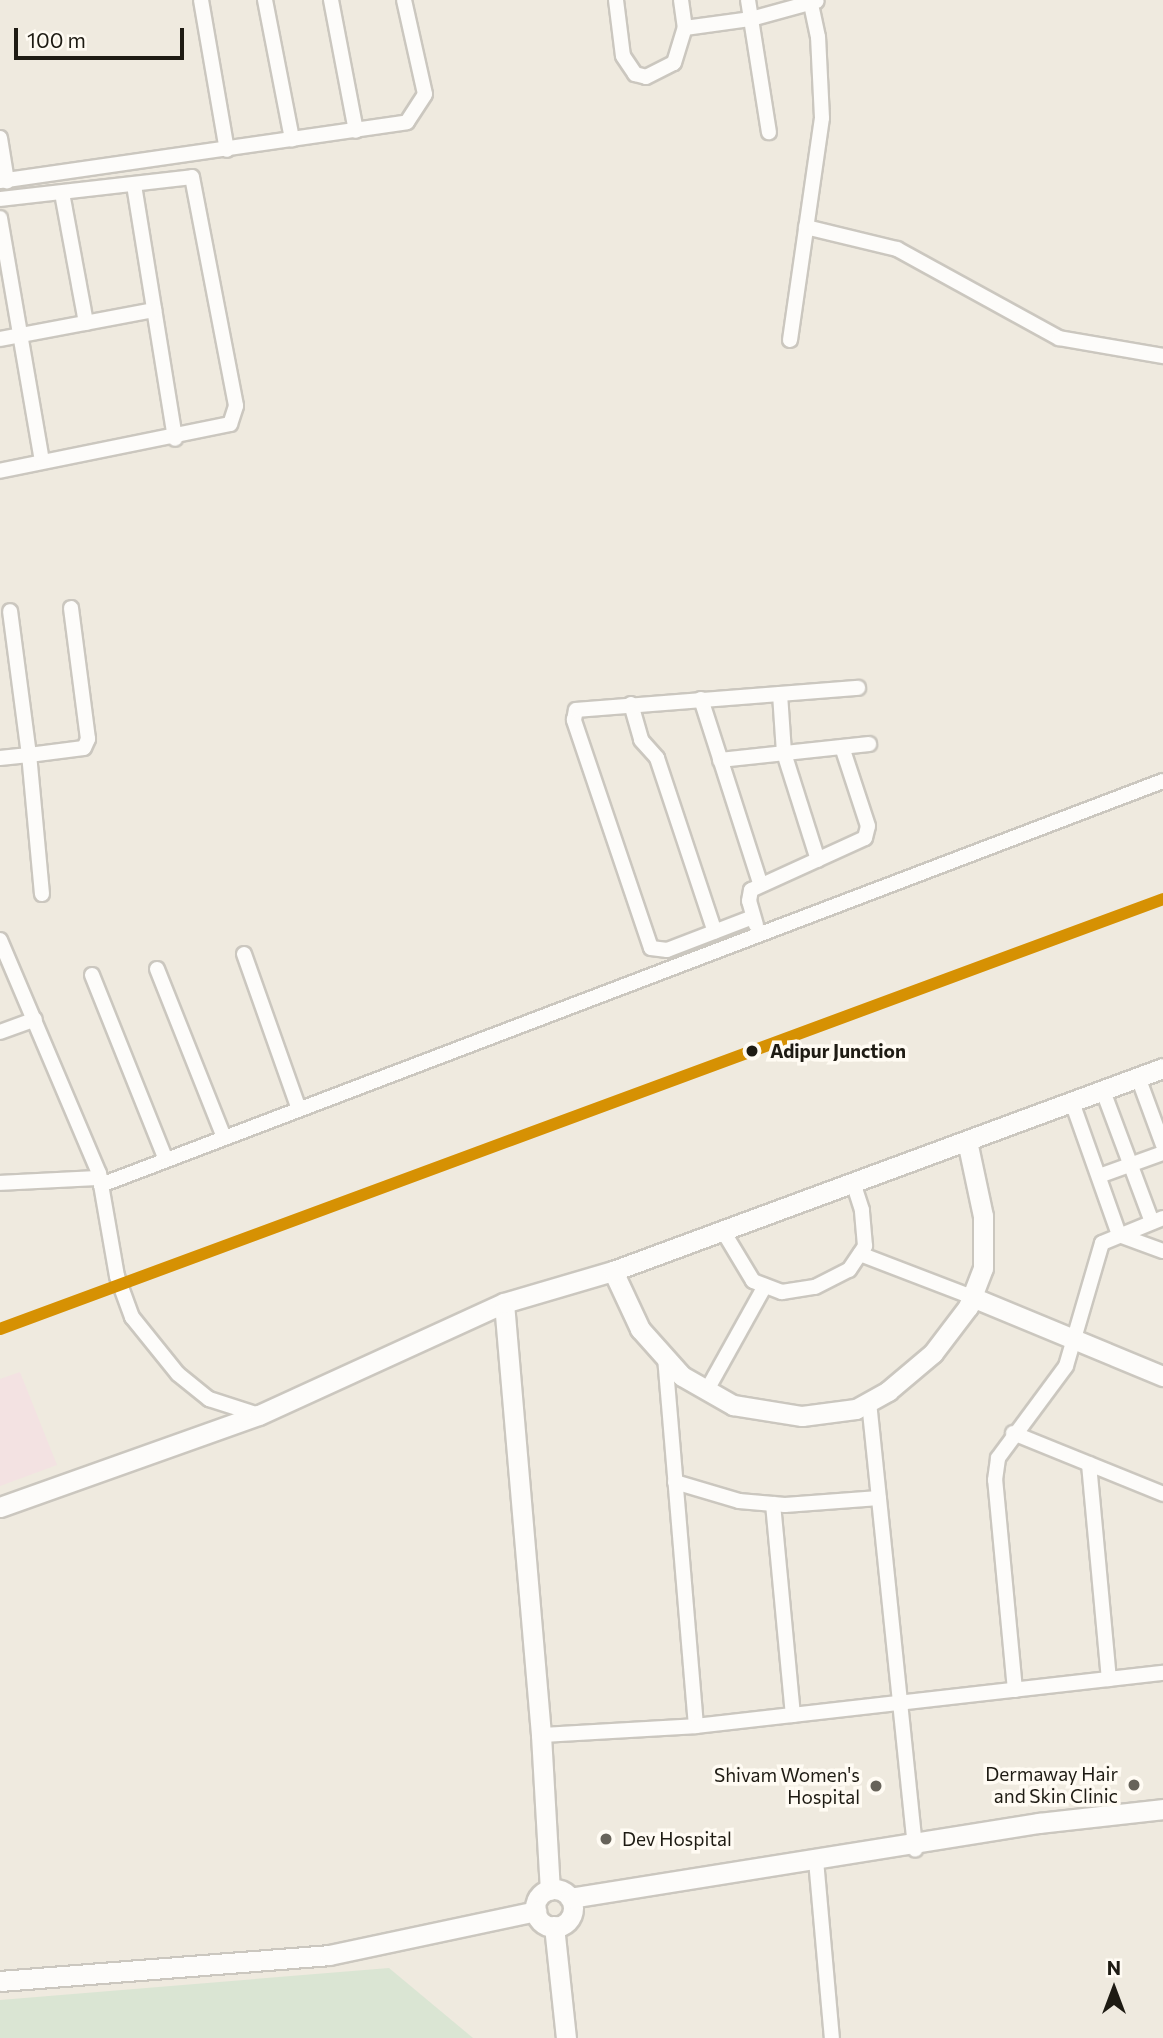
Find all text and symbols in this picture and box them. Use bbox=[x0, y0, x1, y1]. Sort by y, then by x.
scale bar bbox=[18, 14, 187, 58]
text: 100 m bbox=[27, 27, 86, 52]
marker: Adipur Junction bbox=[740, 1039, 764, 1063]
place label: Adipur Junction bbox=[770, 1040, 906, 1062]
place label: Dermaway Hair and Skin Clinic bbox=[985, 1763, 1118, 1807]
place label: Shivam Women's Hospital bbox=[714, 1764, 860, 1808]
marker: Dermaway Hair and Skin Clinic bbox=[1124, 1775, 1144, 1795]
marker: Shivam Women's Hospital bbox=[866, 1776, 886, 1796]
place label: Dev Hospital bbox=[622, 1828, 732, 1850]
marker: Dev Hospital bbox=[596, 1829, 616, 1849]
north arrow bbox=[1079, 1954, 1149, 2024]
text: N bbox=[1107, 1956, 1121, 1979]

